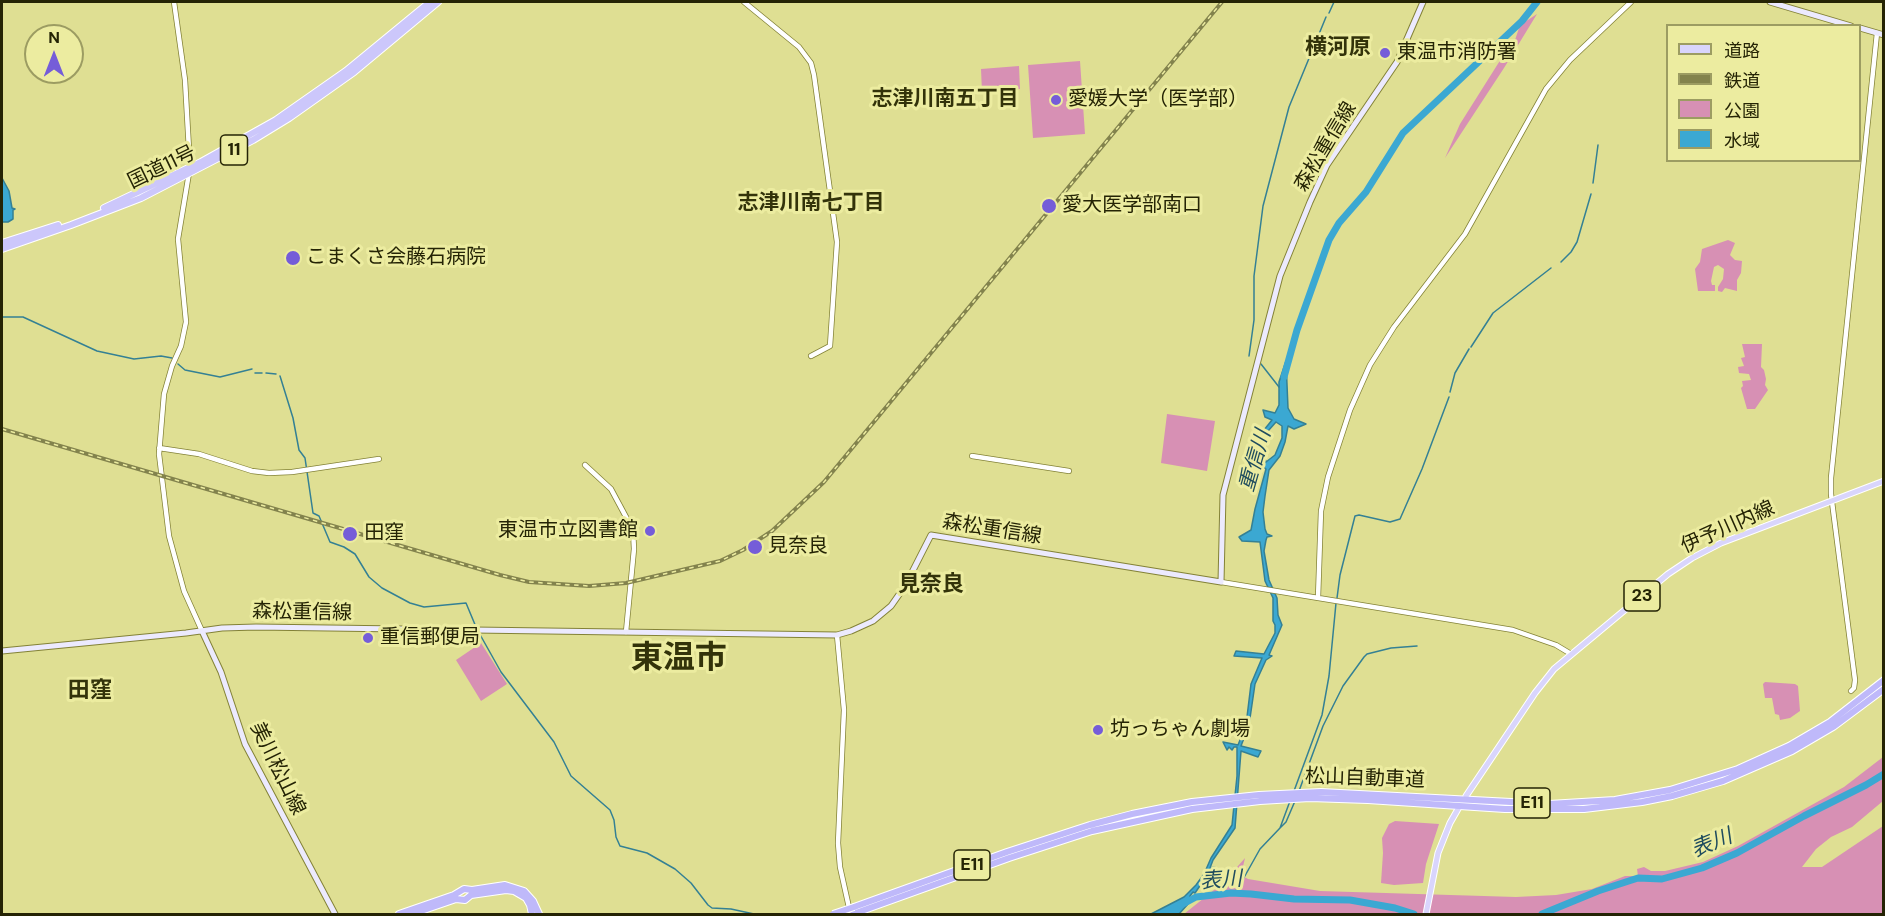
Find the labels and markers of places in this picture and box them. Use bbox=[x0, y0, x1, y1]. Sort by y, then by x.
place label: 東温市消防署 bbox=[1397, 41, 1517, 65]
marker: 東温市消防署 bbox=[1378, 46, 1392, 60]
place label: 愛媛大学（医学部） bbox=[1068, 88, 1248, 112]
marker: 愛媛大学（医学部） bbox=[1049, 93, 1063, 107]
place label: 愛大医学部南口 bbox=[1062, 194, 1202, 218]
marker: 愛大医学部南口 bbox=[1040, 197, 1058, 215]
place label: こまくさ会藤石病院 bbox=[306, 246, 486, 270]
marker: こまくさ会藤石病院 bbox=[284, 249, 302, 267]
place label: 東温市立図書館 bbox=[498, 519, 638, 543]
place label: 田窪 bbox=[364, 522, 404, 546]
marker: 東温市立図書館 bbox=[643, 524, 657, 538]
marker: 田窪 bbox=[341, 525, 359, 543]
place label: 見奈良 bbox=[768, 535, 828, 559]
marker: 見奈良 bbox=[746, 538, 764, 556]
place label: 重信郵便局 bbox=[380, 626, 480, 650]
marker: 重信郵便局 bbox=[361, 631, 375, 645]
place label: 坊っちゃん劇場 bbox=[1110, 718, 1250, 742]
marker: 坊っちゃん劇場 bbox=[1091, 723, 1105, 737]

